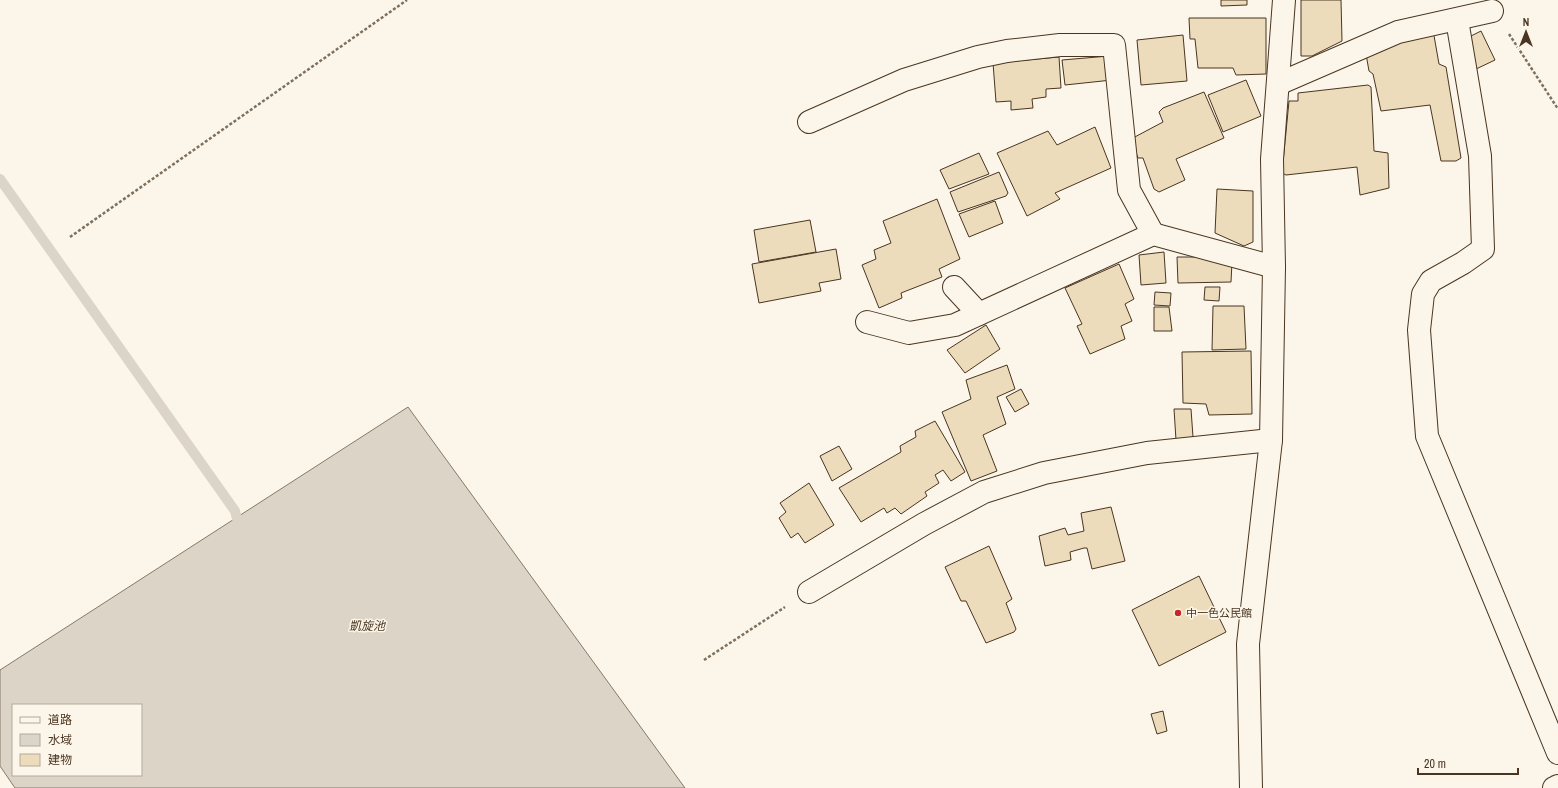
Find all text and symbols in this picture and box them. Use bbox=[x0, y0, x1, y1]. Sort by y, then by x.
north arrow bbox=[1506, 12, 1546, 52]
text: N bbox=[1523, 15, 1529, 29]
place label: 中一色公民館 bbox=[1186, 606, 1252, 620]
marker: 中一色公民館 bbox=[1173, 608, 1183, 618]
water label: 凱旋池 bbox=[349, 618, 386, 634]
legend bbox=[12, 704, 142, 776]
text: 道路 bbox=[48, 712, 72, 728]
text: 水域 bbox=[48, 732, 72, 748]
scale bar bbox=[1418, 750, 1518, 776]
text: 建物 bbox=[48, 752, 72, 768]
text: 20 m bbox=[1424, 756, 1446, 772]

